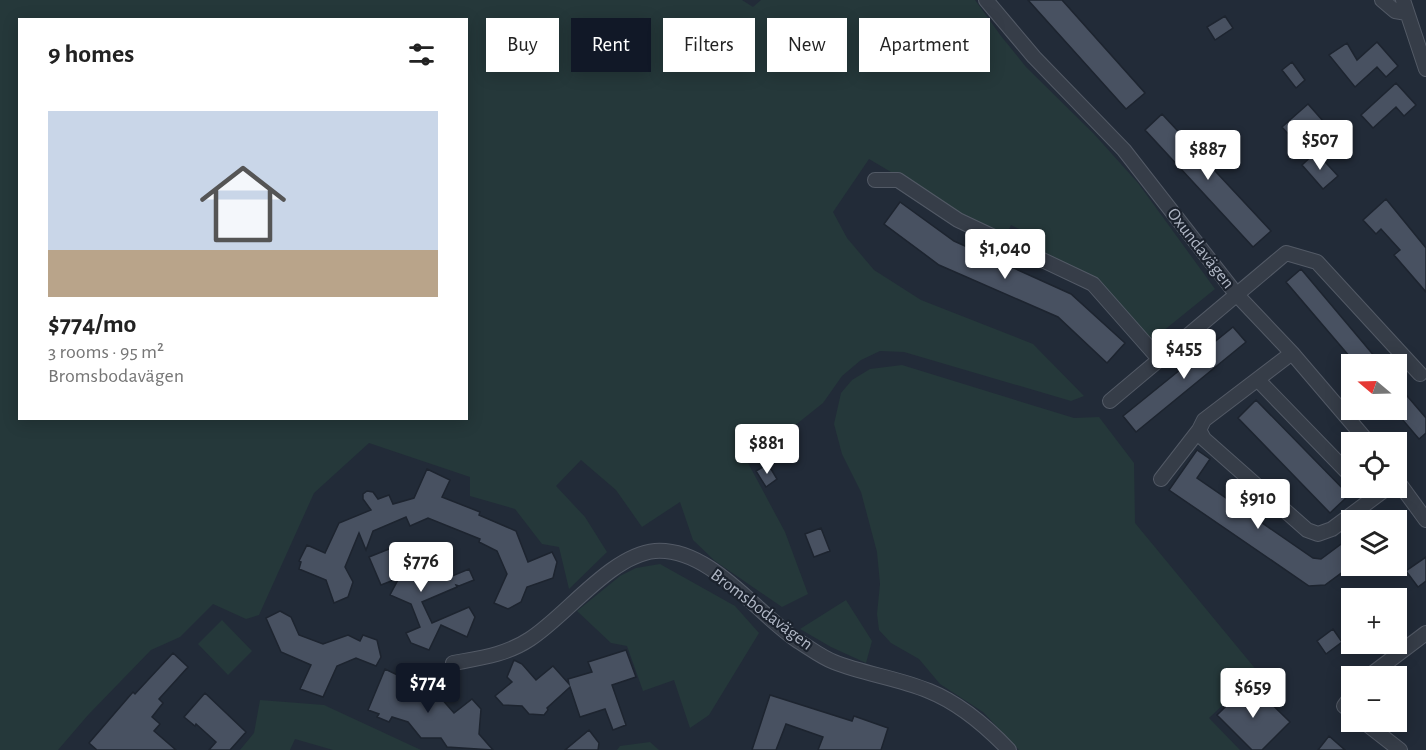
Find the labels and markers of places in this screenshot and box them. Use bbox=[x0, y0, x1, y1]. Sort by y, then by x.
pin: $507 bbox=[1284, 120, 1356, 171]
pin: $887 bbox=[1172, 130, 1244, 181]
pin: $1,040 bbox=[956, 229, 1054, 280]
pin: $455 bbox=[1148, 329, 1220, 380]
pin: $881 bbox=[731, 424, 803, 475]
pin: $910 bbox=[1222, 479, 1294, 530]
pin: $776 bbox=[385, 542, 457, 593]
pin: $774 bbox=[392, 663, 464, 714]
pin: $659 bbox=[1217, 668, 1289, 719]

